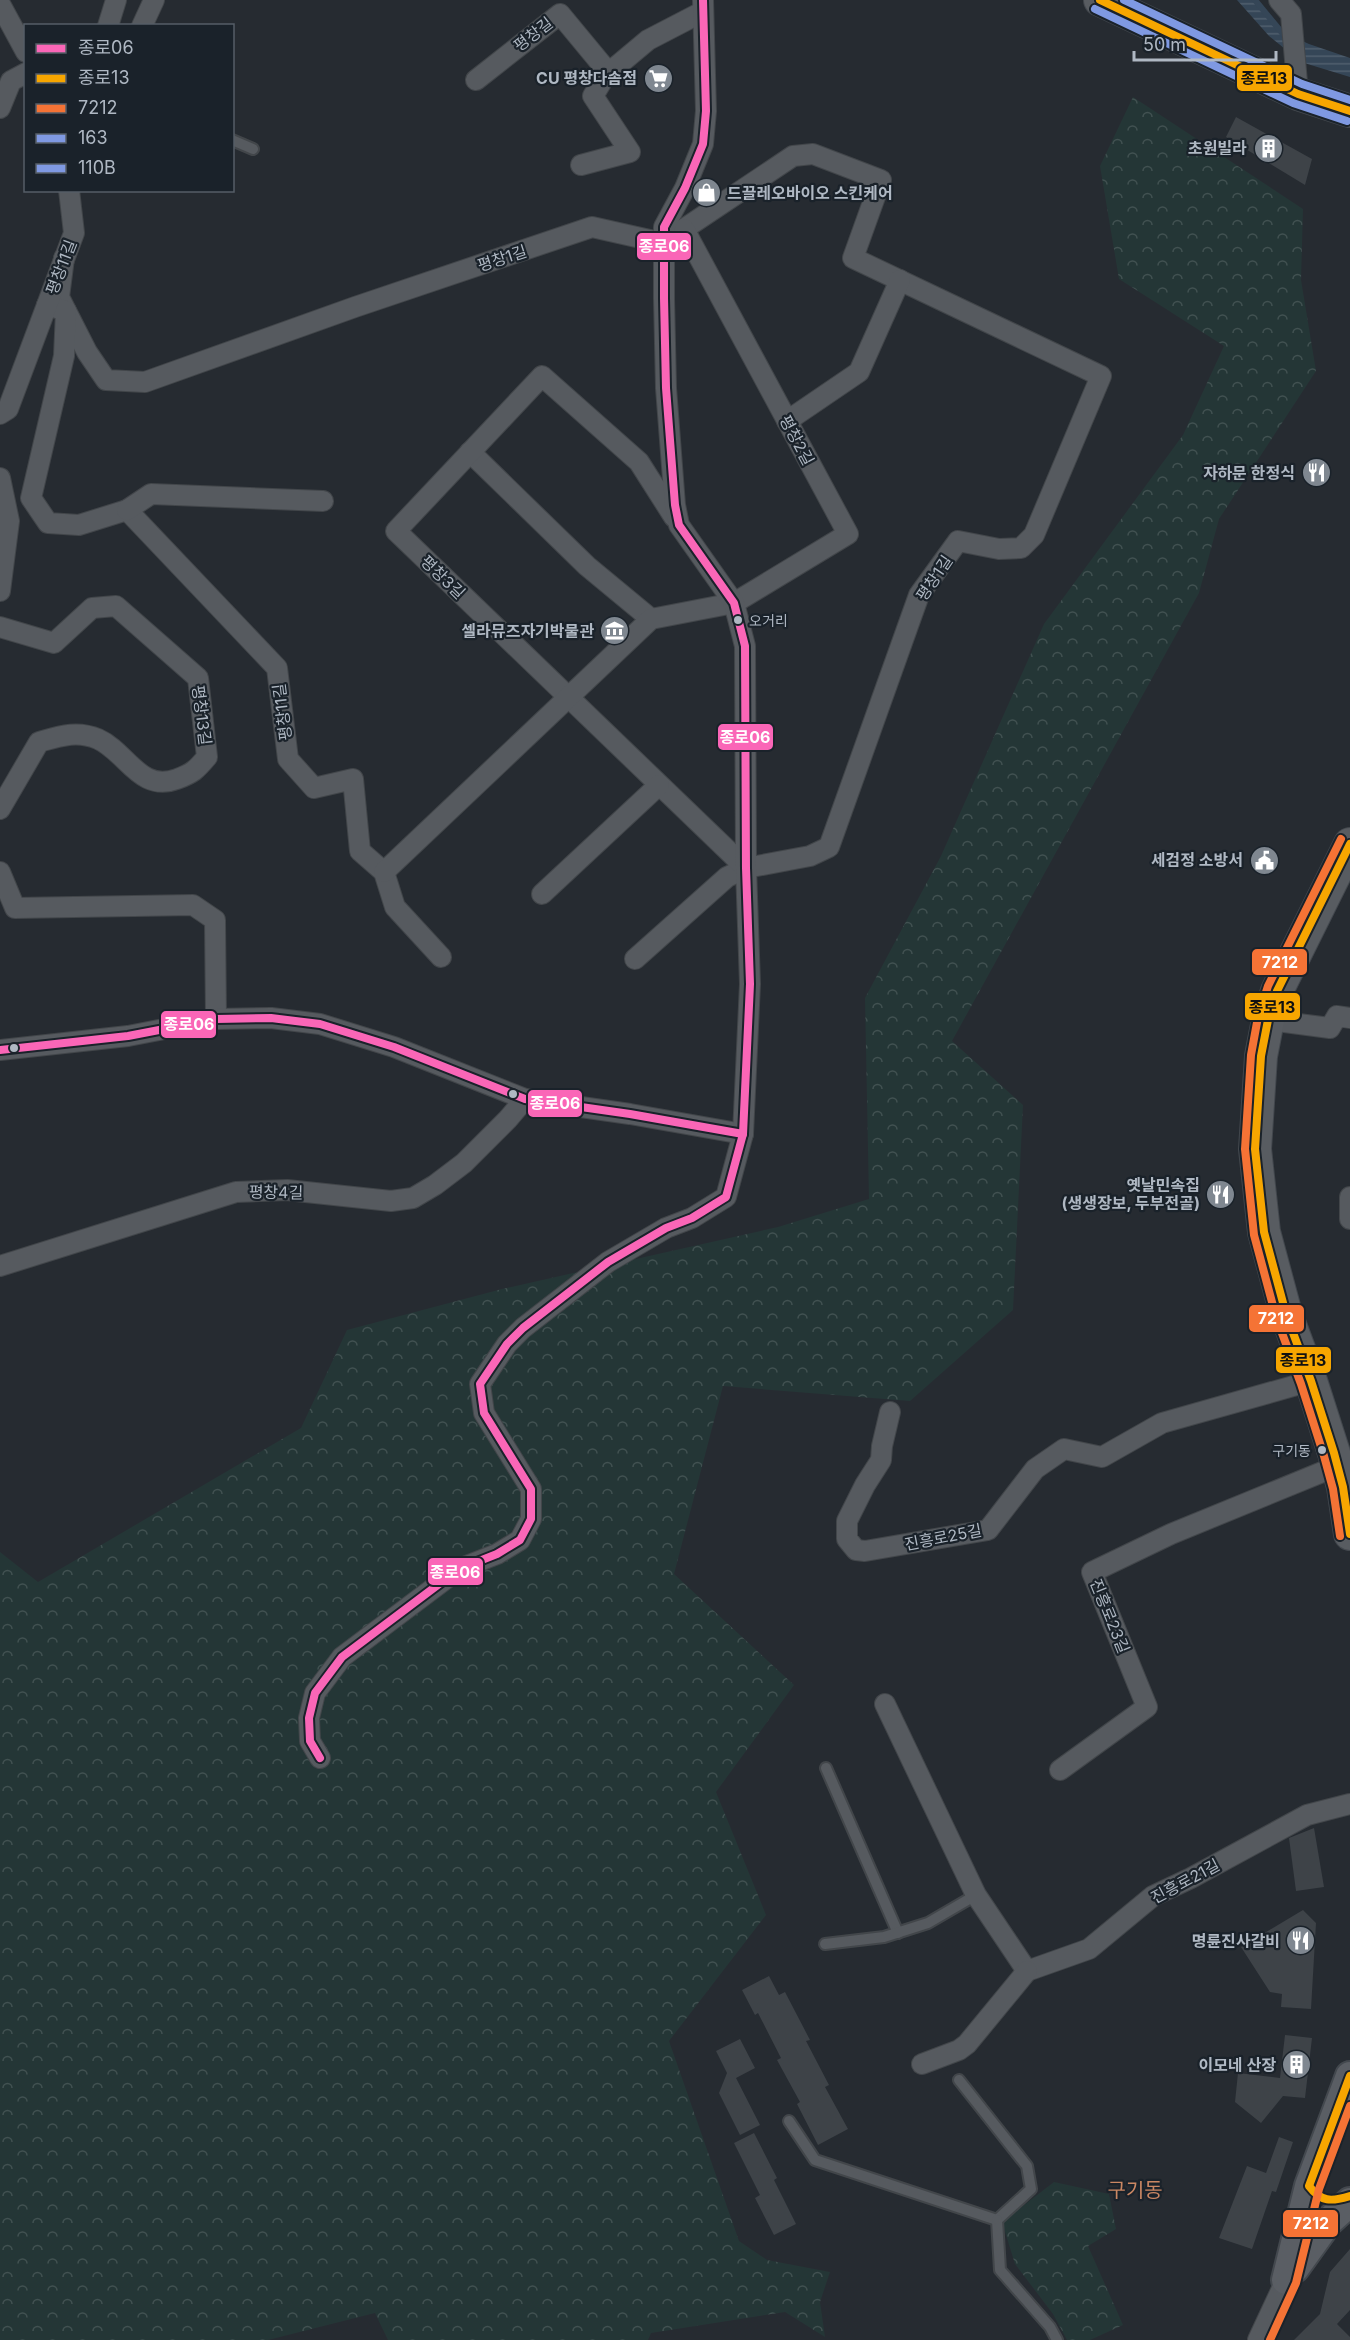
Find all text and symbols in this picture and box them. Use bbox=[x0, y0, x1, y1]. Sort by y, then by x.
street label: 평창길 bbox=[509, 13, 557, 55]
legend bbox=[24, 24, 234, 192]
scale bar bbox=[1134, 24, 1276, 62]
text: 50 m bbox=[1143, 34, 1186, 55]
text: 종로06 bbox=[78, 37, 134, 58]
supermarket icon: CU 평창다솜점 bbox=[642, 62, 674, 94]
line badge: 종로13 bbox=[1236, 64, 1293, 92]
text: 종로13 bbox=[78, 67, 130, 88]
place label: CU 평창다솜점 bbox=[536, 68, 637, 88]
text: 종로13 bbox=[1241, 68, 1287, 88]
text: 7212 bbox=[78, 97, 117, 118]
text: 163 bbox=[78, 127, 108, 148]
building icon: 초원빌라 bbox=[1252, 132, 1284, 164]
place label: 초원빌라 bbox=[1188, 138, 1247, 158]
text: 110B bbox=[78, 157, 116, 178]
shop icon: 드끌레오바이오 스킨케어 bbox=[690, 177, 722, 209]
place label: 드끌레오바이오 스킨케어 bbox=[727, 183, 893, 203]
line badge: 종로06 bbox=[636, 232, 692, 261]
text: 종로06 bbox=[639, 236, 689, 256]
street label: 평창11길 bbox=[41, 237, 81, 297]
street label: 평창1길 bbox=[475, 241, 529, 275]
street label: 평창2길 bbox=[776, 412, 818, 468]
restaurant icon: 자하문 한정식 bbox=[1300, 457, 1332, 489]
place label: 자하문 한정식 bbox=[1203, 463, 1295, 483]
street label: 평창3길 bbox=[417, 551, 469, 603]
street label: 평창1길 bbox=[912, 551, 956, 605]
place label: 오거리 bbox=[749, 612, 788, 629]
marker: 오거리 bbox=[732, 614, 744, 626]
museum icon: 셀라뮤즈자기박물관 bbox=[599, 615, 631, 647]
place label: 셀라뮤즈자기박물관 bbox=[462, 621, 594, 641]
street label: 평창11길 bbox=[269, 682, 295, 742]
street label: 평창13길 bbox=[188, 684, 216, 746]
line badge: 종로06 bbox=[717, 723, 774, 751]
text: 종로06 bbox=[720, 727, 770, 747]
public building icon: 세검정 소방서 bbox=[1248, 844, 1280, 876]
place label: 세검정 소방서 bbox=[1151, 850, 1243, 870]
line badge: 7212 bbox=[1251, 948, 1308, 976]
text: 7212 bbox=[1262, 952, 1298, 972]
line badge: 종로13 bbox=[1244, 992, 1301, 1021]
text: 종로13 bbox=[1249, 997, 1295, 1017]
line badge: 종로06 bbox=[160, 1010, 217, 1039]
text: 종로06 bbox=[164, 1014, 214, 1034]
unlabelled marker bbox=[8, 1042, 20, 1054]
unlabelled marker bbox=[507, 1088, 519, 1100]
line badge: 종로06 bbox=[527, 1089, 583, 1118]
text: 종로06 bbox=[530, 1093, 580, 1113]
place label: 옛날민속집 (생생장보, 두부전골) bbox=[1062, 1175, 1200, 1213]
restaurant icon: 옛날민속집 (생생장보, 두부전골) bbox=[1205, 1178, 1237, 1210]
street label: 평창4길 bbox=[249, 1182, 303, 1202]
line badge: 7212 bbox=[1248, 1304, 1305, 1333]
text: 7212 bbox=[1258, 1308, 1294, 1328]
line badge: 종로13 bbox=[1275, 1346, 1332, 1374]
text: 종로13 bbox=[1280, 1350, 1326, 1370]
place label: 구기동 bbox=[1272, 1442, 1311, 1459]
marker: 구기동 bbox=[1316, 1444, 1328, 1456]
street label: 진흥로25길 bbox=[903, 1520, 983, 1554]
line badge: 종로06 bbox=[427, 1557, 484, 1586]
text: 종로06 bbox=[430, 1562, 480, 1582]
street label: 진흥로23길 bbox=[1086, 1576, 1134, 1656]
street label: 진흥로21길 bbox=[1147, 1855, 1223, 1907]
restaurant icon: 명륜진사갈비 bbox=[1285, 1925, 1317, 1957]
place label: 명륜진사갈비 bbox=[1192, 1931, 1280, 1951]
building icon: 이모네 산장 bbox=[1281, 2049, 1313, 2081]
place label: 이모네 산장 bbox=[1199, 2055, 1276, 2075]
district label: 구기동 bbox=[1107, 2178, 1163, 2202]
line badge: 7212 bbox=[1282, 2209, 1339, 2238]
text: 7212 bbox=[1293, 2213, 1329, 2233]

